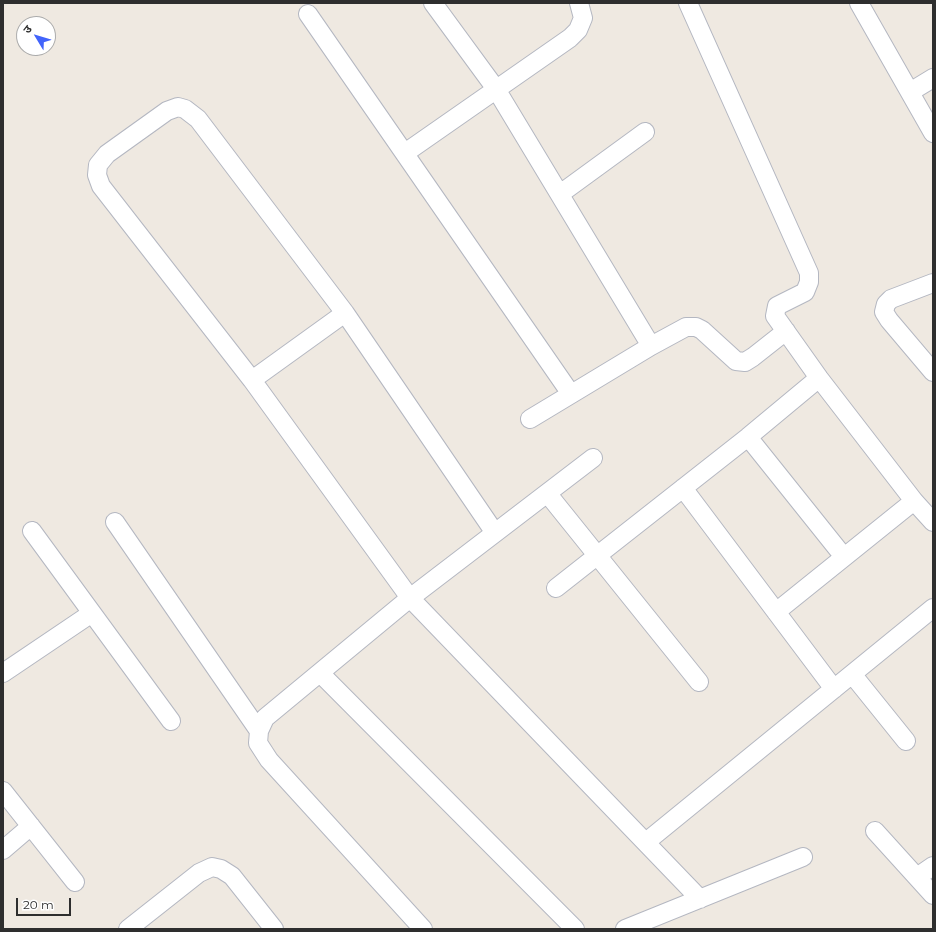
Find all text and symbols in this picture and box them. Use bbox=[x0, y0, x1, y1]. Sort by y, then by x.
north arrow bbox=[16, 16, 56, 56]
text: उ bbox=[20, 22, 35, 36]
scale bar bbox=[18, 890, 73, 916]
text: 20 m bbox=[23, 897, 54, 912]

